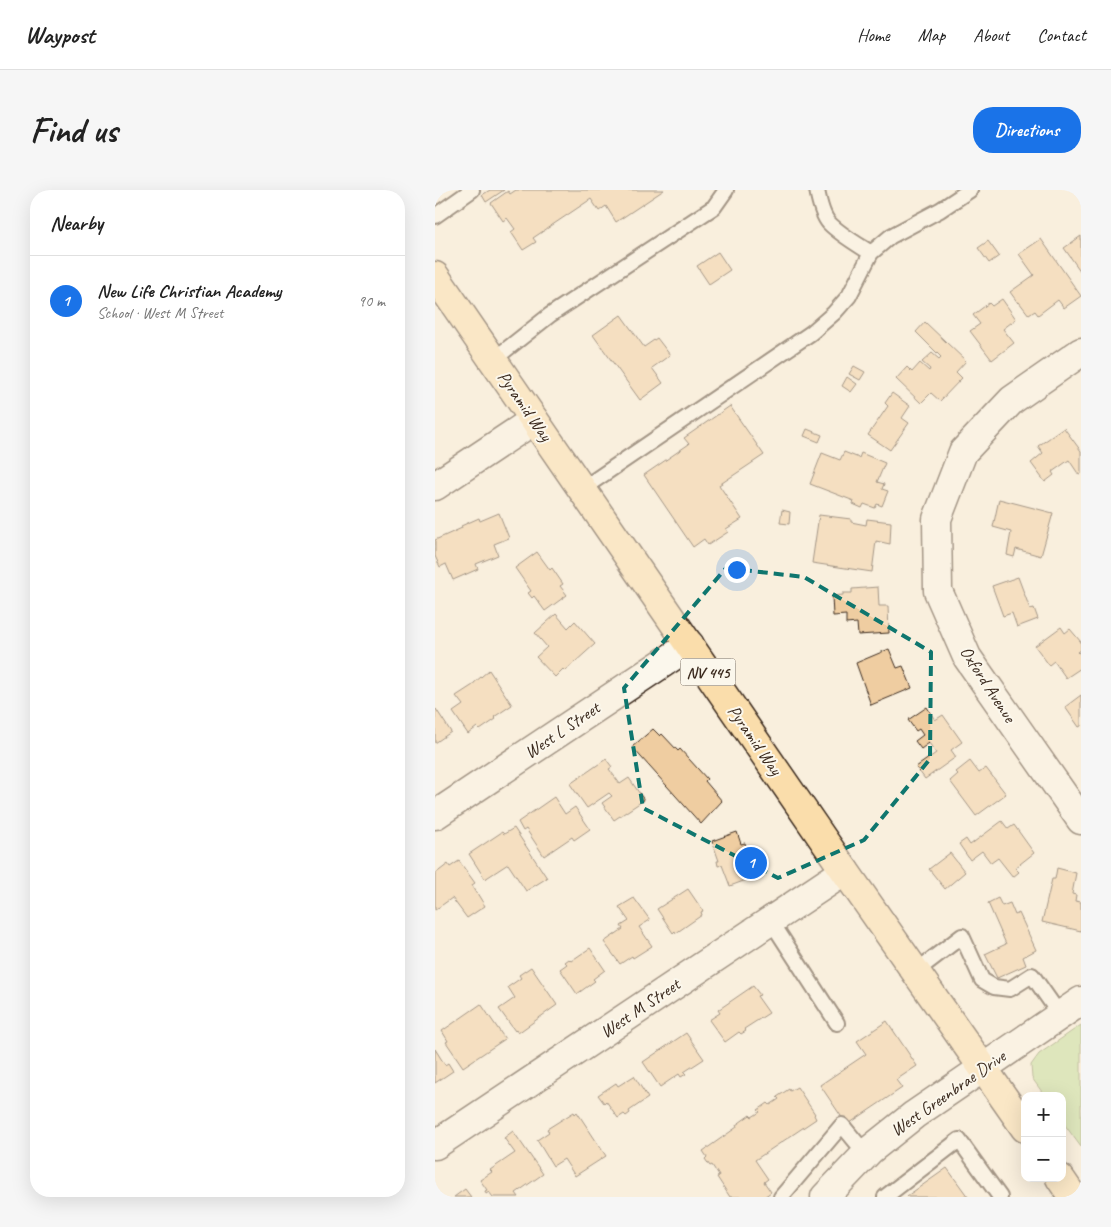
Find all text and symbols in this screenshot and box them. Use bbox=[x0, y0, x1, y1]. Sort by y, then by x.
text: Waypost bbox=[25, 20, 95, 50]
text: Home bbox=[857, 24, 890, 46]
text: Map bbox=[918, 24, 945, 46]
text: About bbox=[973, 24, 1009, 46]
text: Contact bbox=[1037, 24, 1086, 46]
button: Directions bbox=[973, 107, 1081, 153]
text: Find us bbox=[30, 108, 117, 153]
text: Nearby bbox=[50, 210, 103, 236]
text: New Life Christian Academy bbox=[97, 279, 281, 303]
text: 1 bbox=[62, 291, 70, 311]
text: 90 m bbox=[358, 291, 385, 311]
text: School · West M Street bbox=[97, 303, 223, 323]
street label: Pyramid Way bbox=[493, 367, 558, 447]
your location bbox=[724, 557, 750, 583]
street label: Oxford Avenue bbox=[955, 642, 1021, 727]
road number: NV 445 bbox=[681, 658, 735, 686]
street label: West L Street bbox=[520, 696, 605, 763]
street label: Pyramid Way bbox=[723, 701, 788, 781]
pin: 1 bbox=[735, 844, 767, 882]
street label: West M Street bbox=[596, 972, 686, 1043]
street label: West Greenbrae Drive bbox=[886, 1045, 1011, 1141]
map controls bbox=[1021, 1092, 1066, 1182]
button: + bbox=[1021, 1092, 1066, 1137]
button: − bbox=[1021, 1137, 1066, 1182]

